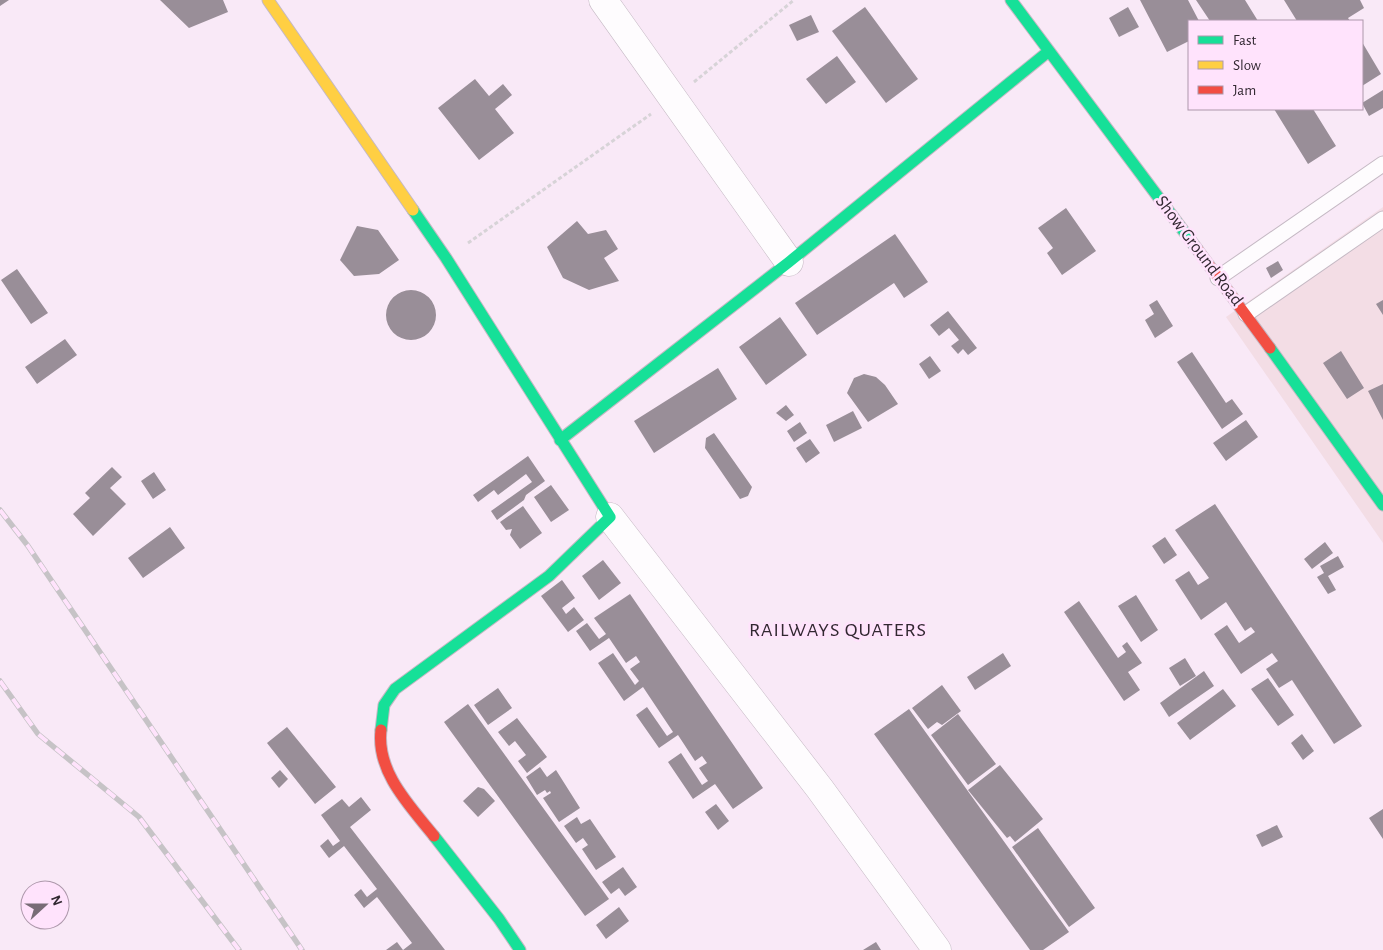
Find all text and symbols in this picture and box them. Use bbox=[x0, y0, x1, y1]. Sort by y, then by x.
legend bbox=[1188, 20, 1363, 110]
text: Fast bbox=[1233, 33, 1257, 48]
text: Slow bbox=[1233, 58, 1261, 73]
text: Jam bbox=[1233, 83, 1256, 98]
street label: Show Ground Road bbox=[1152, 193, 1246, 309]
district label: RAILWAYS QUATERS bbox=[749, 620, 927, 640]
north arrow bbox=[20, 880, 70, 930]
text: N bbox=[48, 894, 64, 908]

